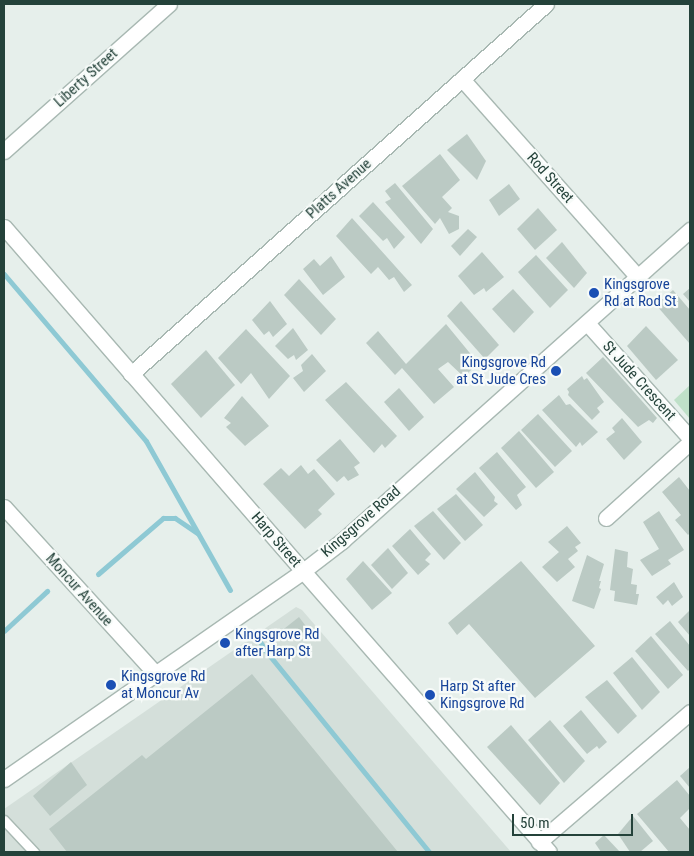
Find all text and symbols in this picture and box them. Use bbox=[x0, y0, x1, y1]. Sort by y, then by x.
street label: Liberty Street bbox=[51, 45, 121, 111]
street label: Rod Street bbox=[523, 149, 577, 207]
street label: Platts Avenue bbox=[303, 155, 375, 223]
place label: Kingsgrove Rd at Rod St bbox=[604, 275, 677, 310]
marker: Kingsgrove Rd at Rod St bbox=[588, 287, 600, 299]
street label: St Jude Crescent bbox=[599, 338, 679, 424]
place label: Kingsgrove Rd at St Jude Cres bbox=[456, 353, 546, 388]
marker: Kingsgrove Rd at St Jude Cres bbox=[550, 365, 562, 377]
street label: Kingsgrove Road bbox=[318, 483, 404, 561]
street label: Harp Street bbox=[247, 509, 305, 571]
street label: Moncur Avenue bbox=[42, 550, 116, 630]
place label: Kingsgrove Rd after Harp St bbox=[235, 625, 320, 660]
marker: Kingsgrove Rd after Harp St bbox=[219, 637, 231, 649]
place label: Kingsgrove Rd at Moncur Av bbox=[121, 667, 206, 702]
place label: Harp St after Kingsgrove Rd bbox=[440, 677, 525, 712]
marker: Kingsgrove Rd at Moncur Av bbox=[105, 679, 117, 691]
marker: Harp St after Kingsgrove Rd bbox=[424, 689, 436, 701]
scale bar bbox=[514, 804, 635, 836]
text: 50 m bbox=[520, 814, 550, 832]

